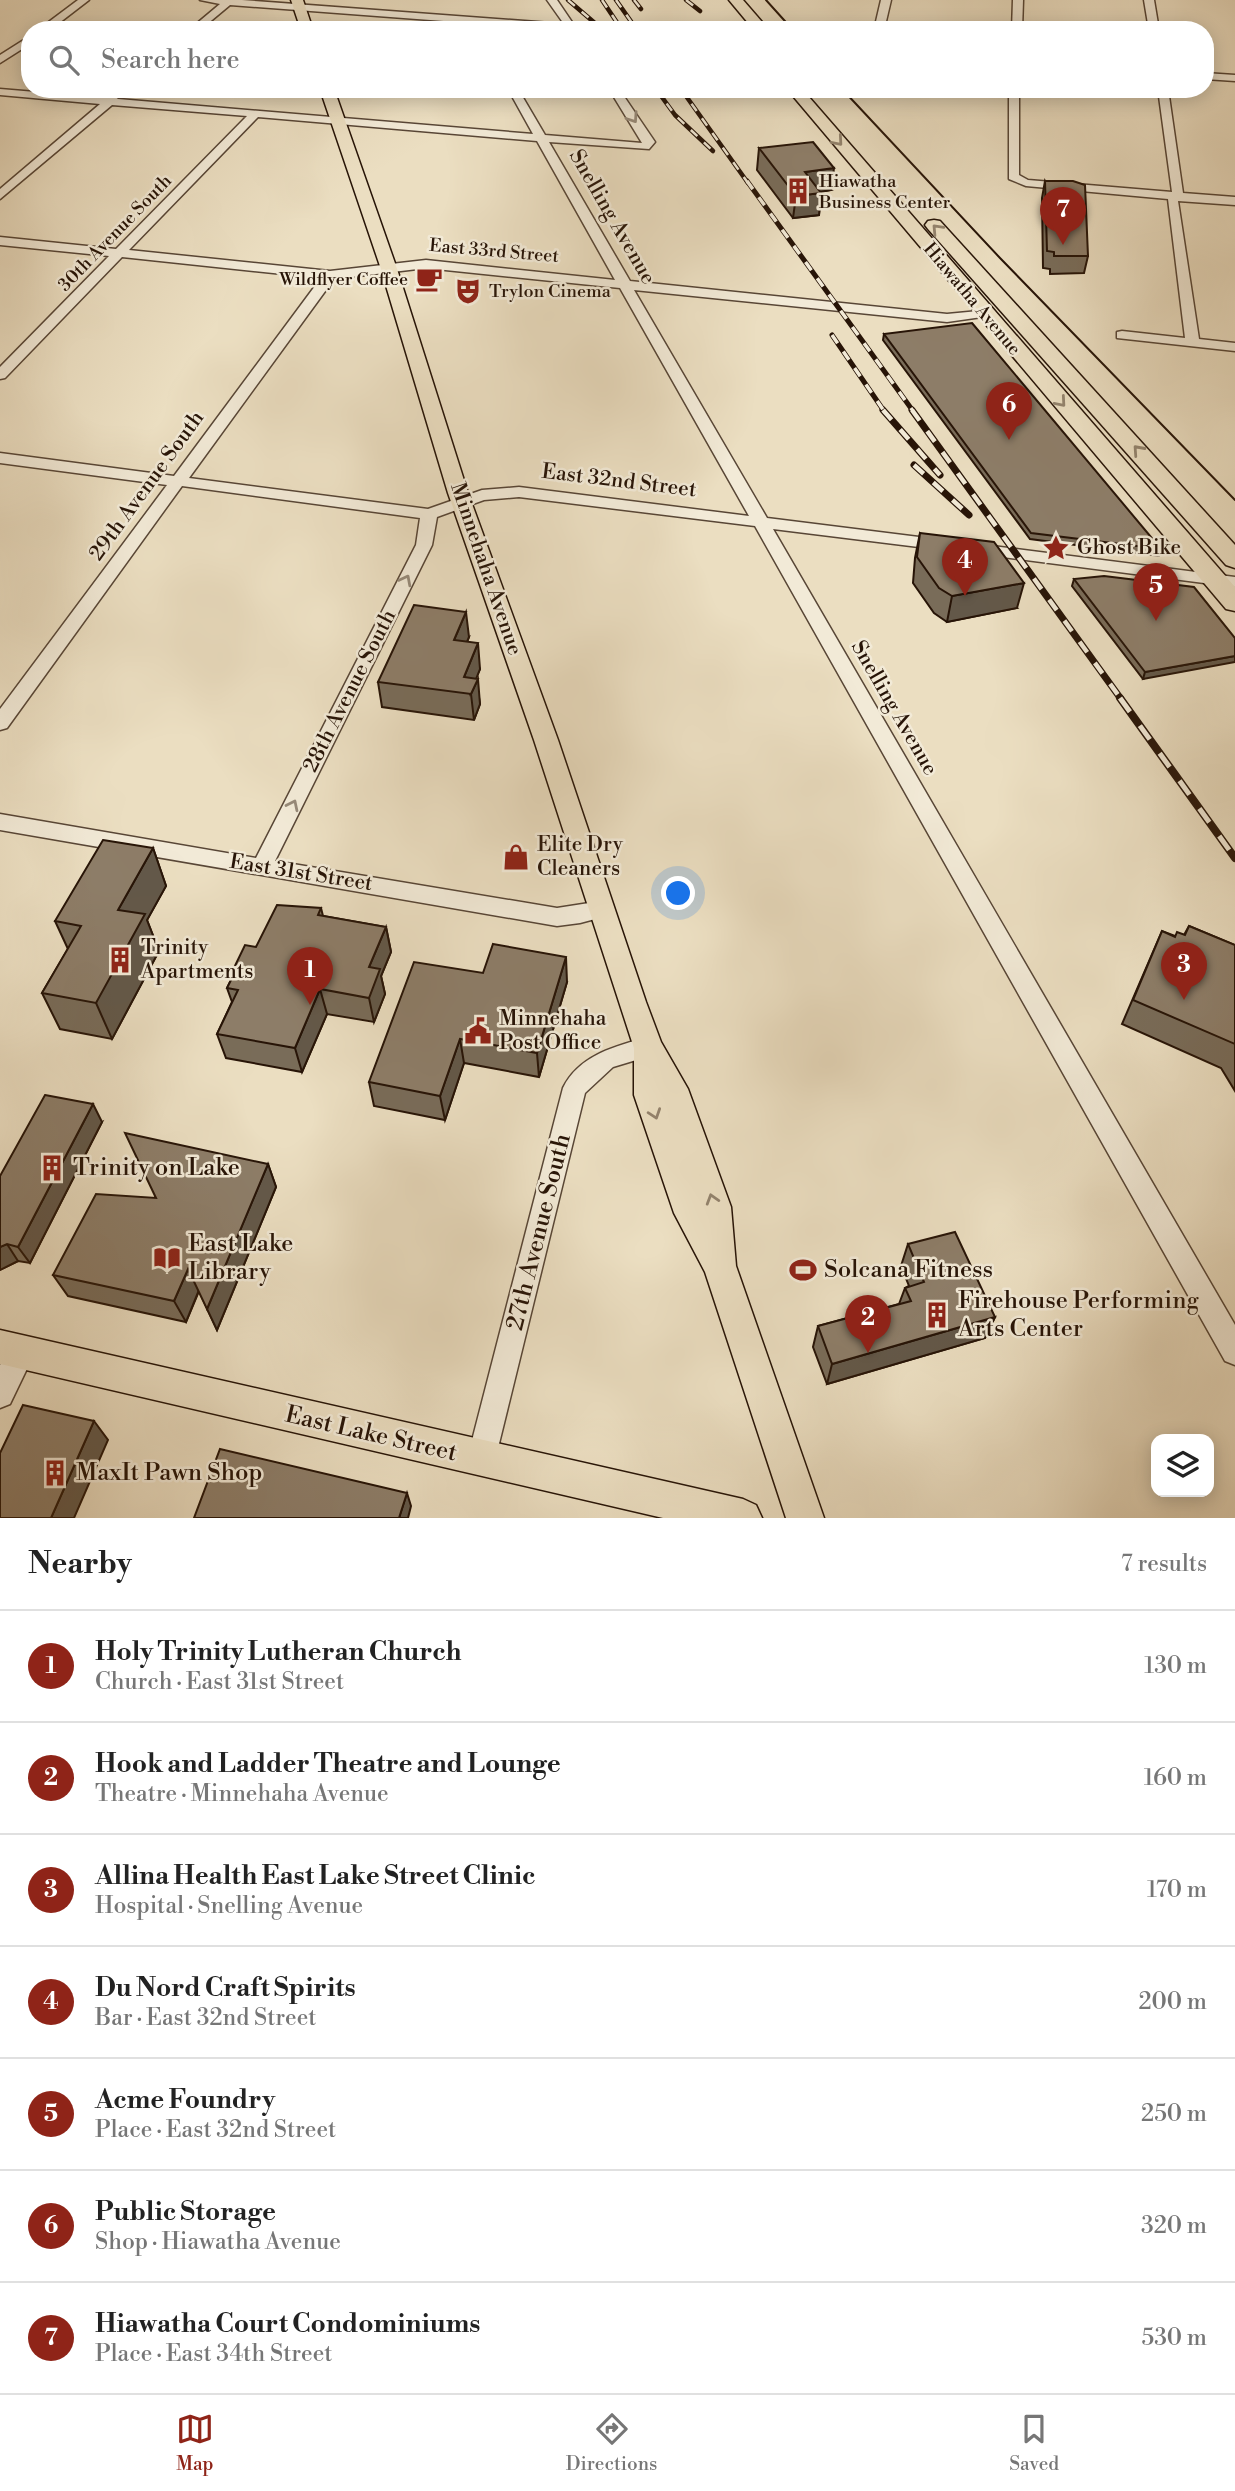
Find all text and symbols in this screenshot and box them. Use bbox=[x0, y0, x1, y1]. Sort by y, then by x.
search box bbox=[21, 21, 1214, 98]
icon: search bbox=[45, 41, 83, 79]
text: Search here bbox=[101, 44, 240, 76]
one-way arrow bbox=[625, 111, 638, 124]
one-way arrow bbox=[830, 133, 842, 146]
street label: Snelling Avenue bbox=[563, 145, 661, 289]
street label: 30th Avenue South bbox=[53, 169, 177, 296]
place label: Hiawatha Business Center bbox=[818, 170, 951, 214]
building icon: Hiawatha Business Center bbox=[783, 176, 813, 206]
pin: 7 bbox=[1040, 187, 1086, 245]
one-way arrow bbox=[932, 224, 945, 237]
street label: East 33rd Street bbox=[428, 234, 560, 268]
street label: Hiawatha Avenue bbox=[918, 238, 1026, 360]
cafe icon: Wildflyer Coffee bbox=[414, 264, 444, 294]
place label: Wildflyer Coffee bbox=[278, 268, 408, 291]
theatre icon: Trylon Cinema bbox=[453, 276, 483, 306]
place label: Trylon Cinema bbox=[489, 280, 612, 303]
pin: 6 bbox=[986, 382, 1032, 440]
one-way arrow bbox=[1053, 393, 1065, 406]
street label: 29th Avenue South bbox=[84, 406, 210, 566]
one-way arrow bbox=[1134, 445, 1146, 458]
street label: East 32nd Street bbox=[540, 459, 698, 503]
street label: Minnehaha Avenue bbox=[444, 479, 528, 659]
place icon: Ghost Bike bbox=[1041, 533, 1071, 563]
place label: Ghost Bike bbox=[1077, 535, 1181, 561]
pin: 4 bbox=[942, 538, 988, 596]
pin: 5 bbox=[1133, 563, 1179, 621]
one-way arrow bbox=[398, 575, 411, 587]
street label: 28th Avenue South bbox=[298, 605, 402, 777]
street label: Snelling Avenue bbox=[845, 636, 943, 780]
one-way arrow bbox=[284, 800, 298, 812]
place label: Elite Dry Cleaners bbox=[537, 832, 624, 882]
shop icon: Elite Dry Cleaners bbox=[501, 842, 531, 872]
street label: East 31st Street bbox=[228, 849, 375, 897]
your location bbox=[661, 876, 695, 910]
place label: Trinity Apartments bbox=[140, 935, 253, 985]
pin: 3 bbox=[1161, 942, 1207, 1000]
building icon: Trinity Apartments bbox=[105, 945, 135, 975]
pin: 1 bbox=[287, 947, 333, 1005]
place label: Minnehaha Post Office bbox=[499, 1006, 607, 1056]
public building icon: Minnehaha Post Office bbox=[463, 1016, 493, 1046]
one-way arrow bbox=[647, 1108, 661, 1120]
street label: 27th Avenue South bbox=[500, 1130, 578, 1334]
building icon: Trinity on Lake bbox=[37, 1153, 67, 1183]
place label: Trinity on Lake bbox=[73, 1153, 240, 1183]
one-way arrow bbox=[705, 1193, 720, 1205]
place label: East Lake Library bbox=[188, 1229, 293, 1287]
library icon: East Lake Library bbox=[152, 1243, 182, 1273]
sports icon: Solcana Fitness bbox=[788, 1255, 818, 1285]
place label: Solcana Fitness bbox=[824, 1255, 993, 1285]
place label: Firehouse Performing Arts Center bbox=[957, 1286, 1200, 1344]
pin: 2 bbox=[845, 1295, 891, 1353]
building icon: Firehouse Performing Arts Center bbox=[922, 1300, 952, 1330]
street label: East Lake Street bbox=[282, 1400, 460, 1468]
map controls bbox=[1151, 1434, 1214, 1497]
button: layers bbox=[1151, 1434, 1214, 1497]
building icon: MaxIt Pawn Shop bbox=[40, 1458, 70, 1488]
place label: MaxIt Pawn Shop bbox=[76, 1458, 262, 1488]
text: Nearby bbox=[28, 1545, 132, 1583]
text: 7 results bbox=[1121, 1550, 1207, 1578]
text: Holy Trinity Lutheran Church bbox=[95, 1636, 462, 1668]
text: 1 bbox=[45, 1652, 57, 1680]
text: 130 m bbox=[1144, 1652, 1207, 1680]
text: Church · East 31st Street bbox=[95, 1668, 344, 1696]
text: Hook and Ladder Theatre and Lounge bbox=[95, 1748, 561, 1780]
text: 2 bbox=[44, 1764, 58, 1792]
text: 160 m bbox=[1144, 1764, 1207, 1792]
text: Theatre · Minnehaha Avenue bbox=[95, 1780, 389, 1808]
text: Allina Health East Lake Street Clinic bbox=[95, 1860, 536, 1892]
text: 3 bbox=[44, 1876, 58, 1904]
text: 170 m bbox=[1147, 1876, 1207, 1904]
text: Hospital · Snelling Avenue bbox=[95, 1892, 363, 1920]
text: Du Nord Craft Spirits bbox=[95, 1972, 356, 2004]
text: 4 bbox=[43, 1988, 59, 2016]
text: 200 m bbox=[1139, 1988, 1207, 2016]
text: Bar · East 32nd Street bbox=[95, 2004, 317, 2032]
text: Acme Foundry bbox=[95, 2084, 275, 2116]
text: 5 bbox=[44, 2100, 58, 2128]
text: 250 m bbox=[1141, 2100, 1207, 2128]
text: Place · East 32nd Street bbox=[95, 2116, 336, 2144]
text: Public Storage bbox=[95, 2196, 276, 2228]
text: 6 bbox=[44, 2212, 58, 2240]
text: 320 m bbox=[1141, 2212, 1207, 2240]
text: Shop · Hiawatha Avenue bbox=[95, 2228, 341, 2256]
text: Hiawatha Court Condominiums bbox=[95, 2308, 481, 2340]
text: 7 bbox=[44, 2324, 58, 2352]
text: 530 m bbox=[1141, 2324, 1207, 2352]
text: Place · East 34th Street bbox=[95, 2340, 332, 2368]
tab: Map bbox=[176, 2410, 214, 2476]
tab: Directions bbox=[566, 2410, 657, 2476]
tab: Saved bbox=[1009, 2410, 1059, 2476]

